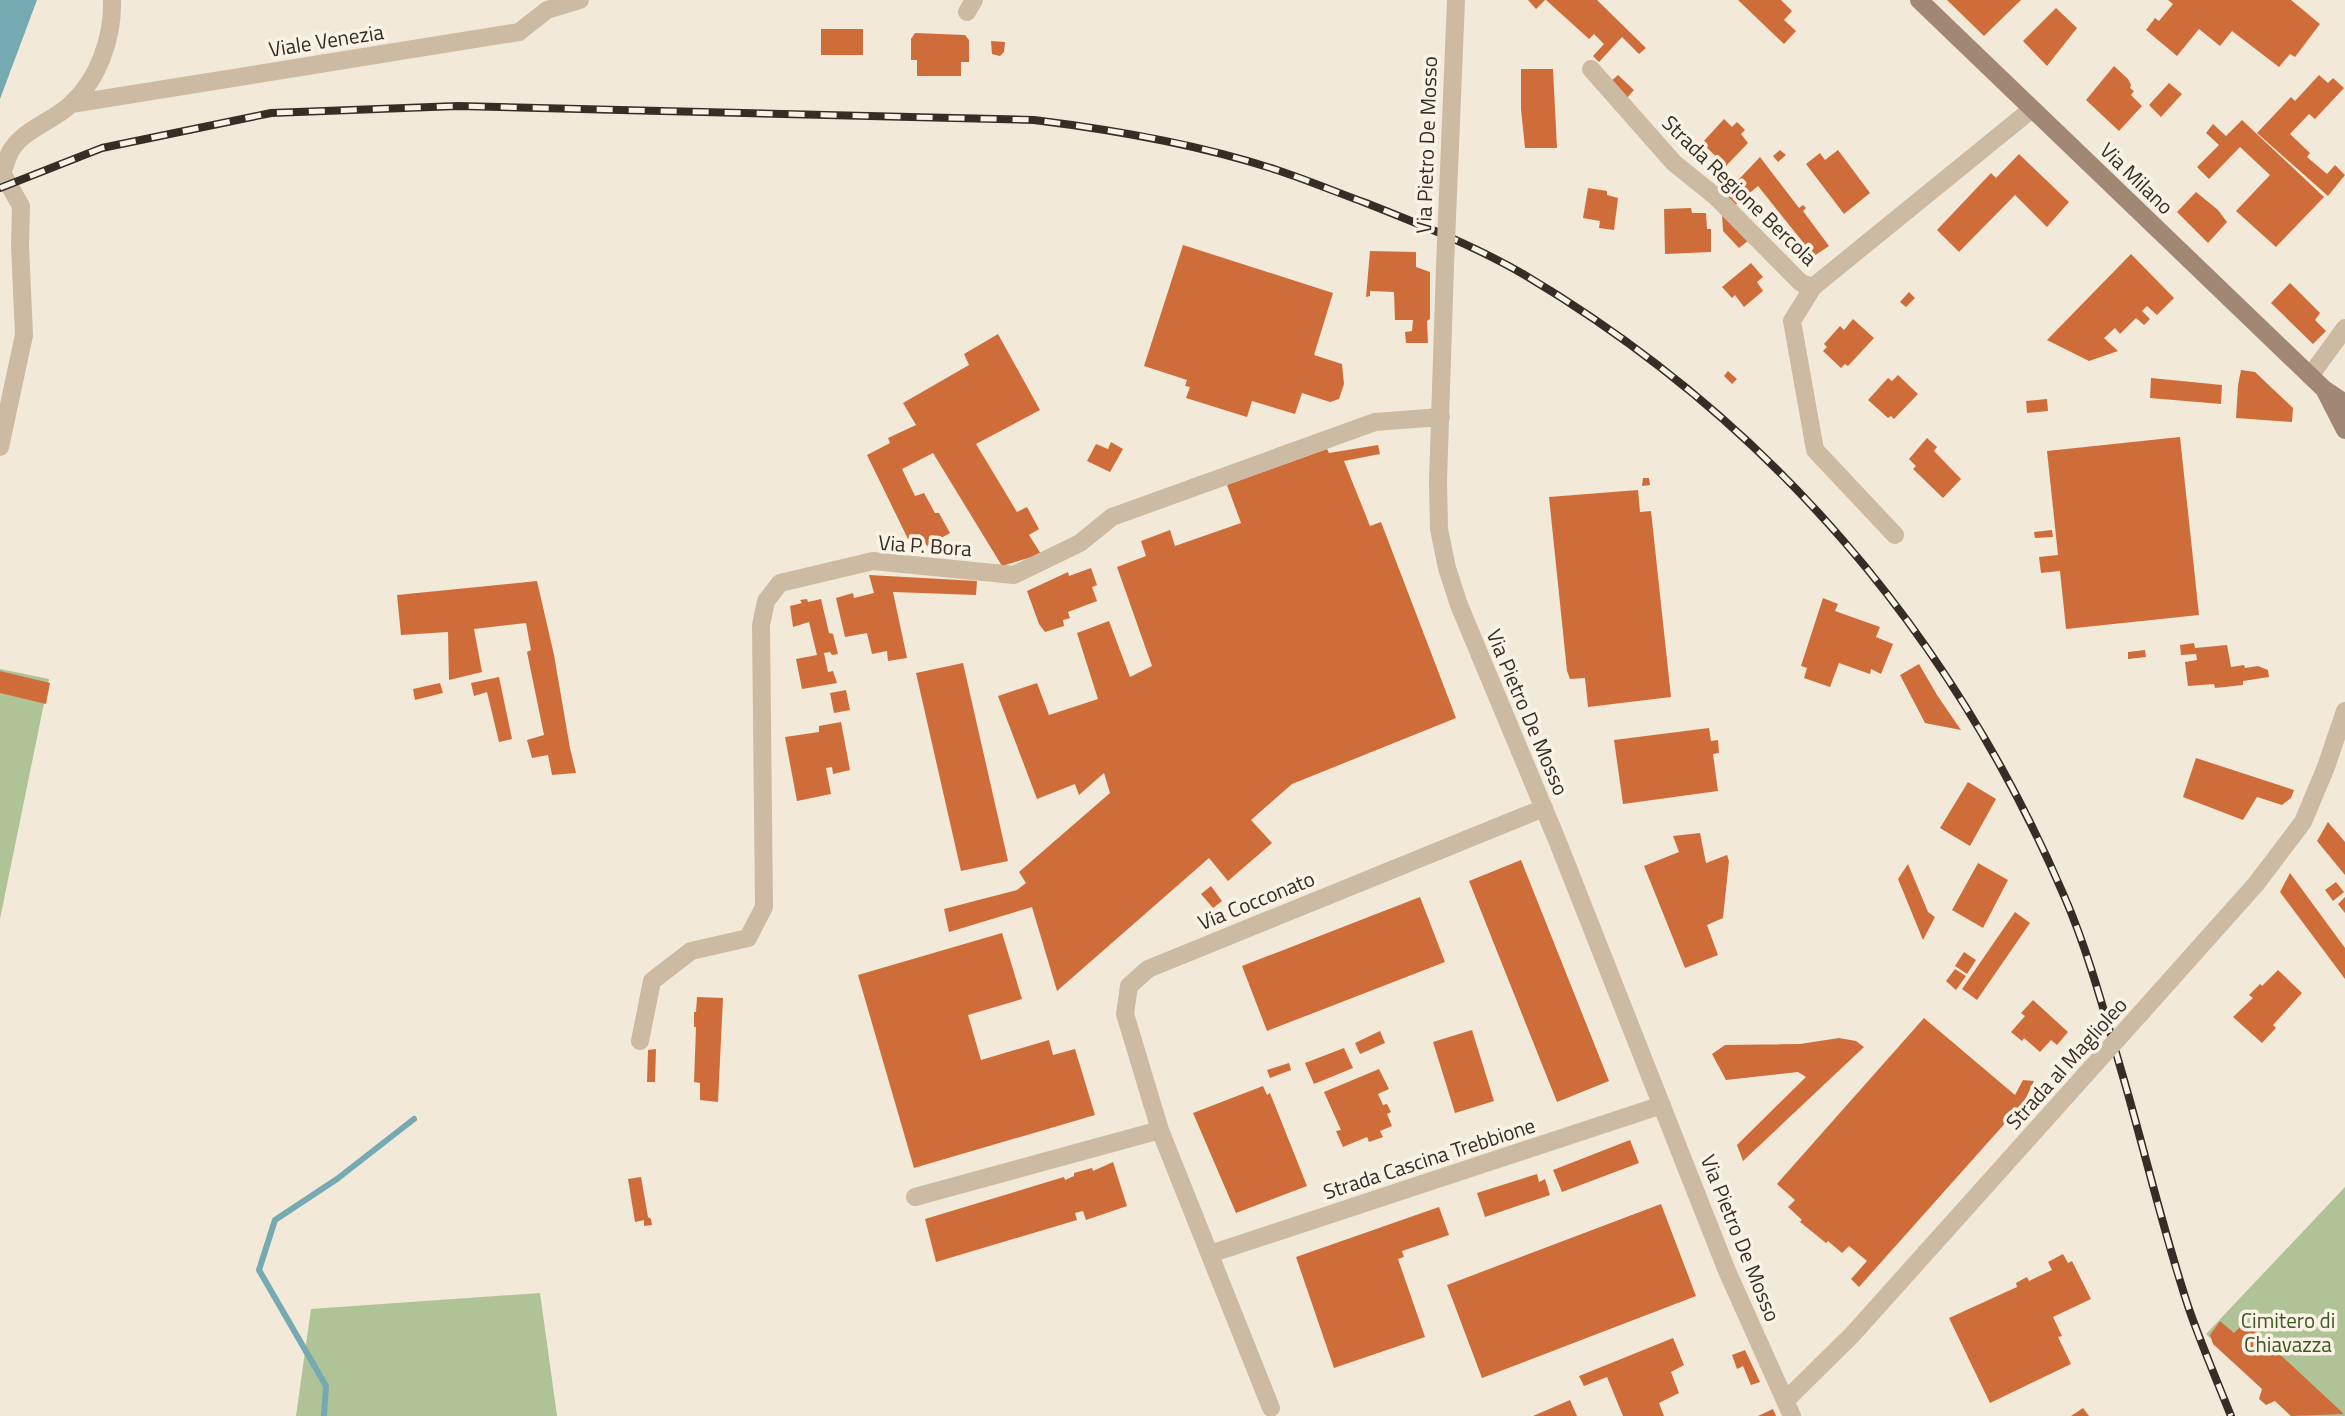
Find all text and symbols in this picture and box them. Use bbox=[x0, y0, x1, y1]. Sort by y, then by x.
street label: Viale Venezia bbox=[266, 15, 386, 65]
street label: Via Pietro De Mosso bbox=[1407, 56, 1445, 234]
street label: Strada Regione Bercola bbox=[1655, 107, 1825, 273]
street label: Via Milano bbox=[2093, 135, 2181, 221]
street label: Via P. Bora bbox=[877, 526, 973, 564]
street label: Via Pietro De Mosso bbox=[1479, 624, 1577, 800]
street label: Via Cocconato bbox=[1193, 862, 1319, 938]
street label: Strada al Maglioleo bbox=[1998, 990, 2134, 1136]
street label: Strada Cascina Trebbione bbox=[1319, 1109, 1539, 1207]
street label: Via Pietro De Mosso bbox=[1693, 1150, 1789, 1326]
park label: Cimitero di Chiavazza bbox=[2241, 1304, 2335, 1360]

